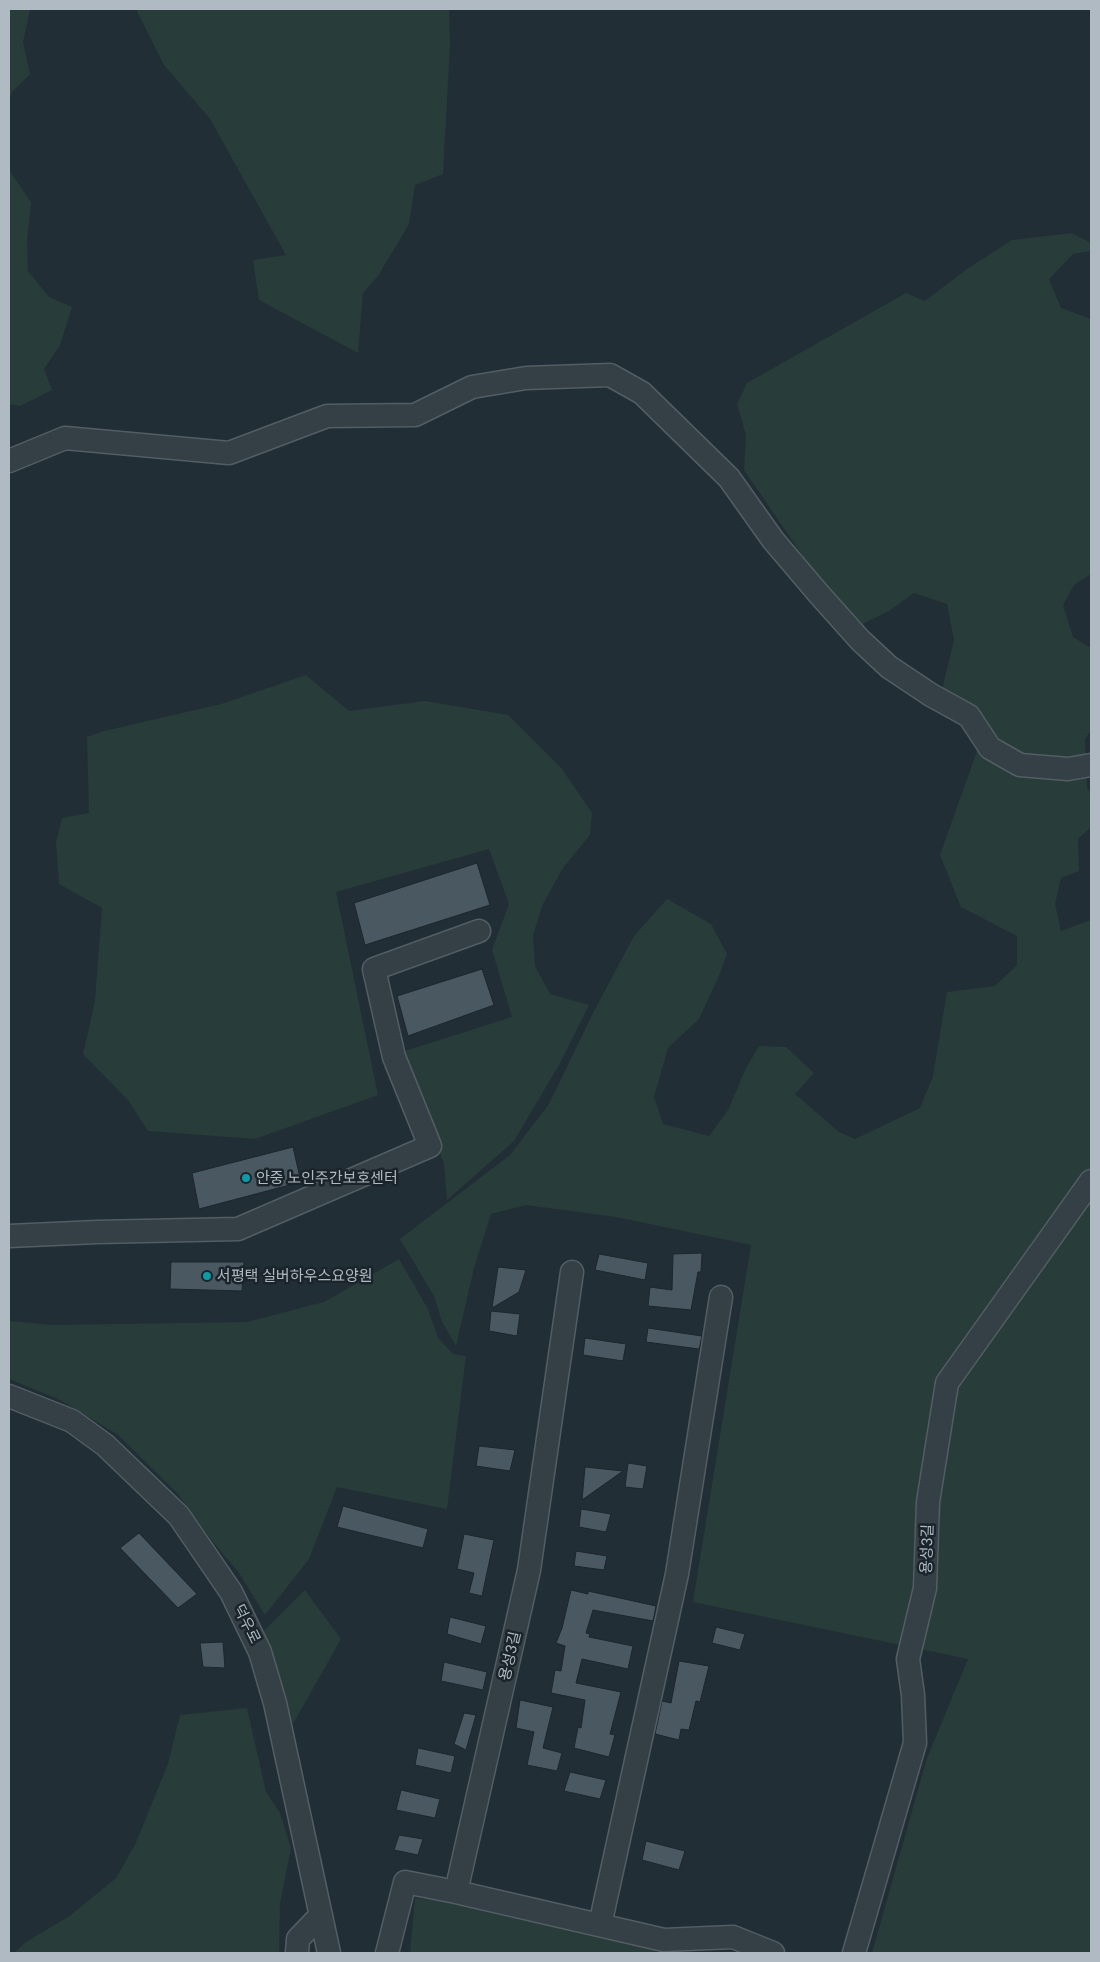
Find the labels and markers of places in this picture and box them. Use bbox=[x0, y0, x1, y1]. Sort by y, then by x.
place label: 안중 노인주간보호센터 bbox=[256, 1169, 398, 1187]
marker: 안중 노인주간보호센터 bbox=[240, 1172, 252, 1184]
place label: 서평택 실버하우스요양원 bbox=[217, 1267, 373, 1285]
marker: 서평택 실버하우스요양원 bbox=[201, 1270, 213, 1282]

